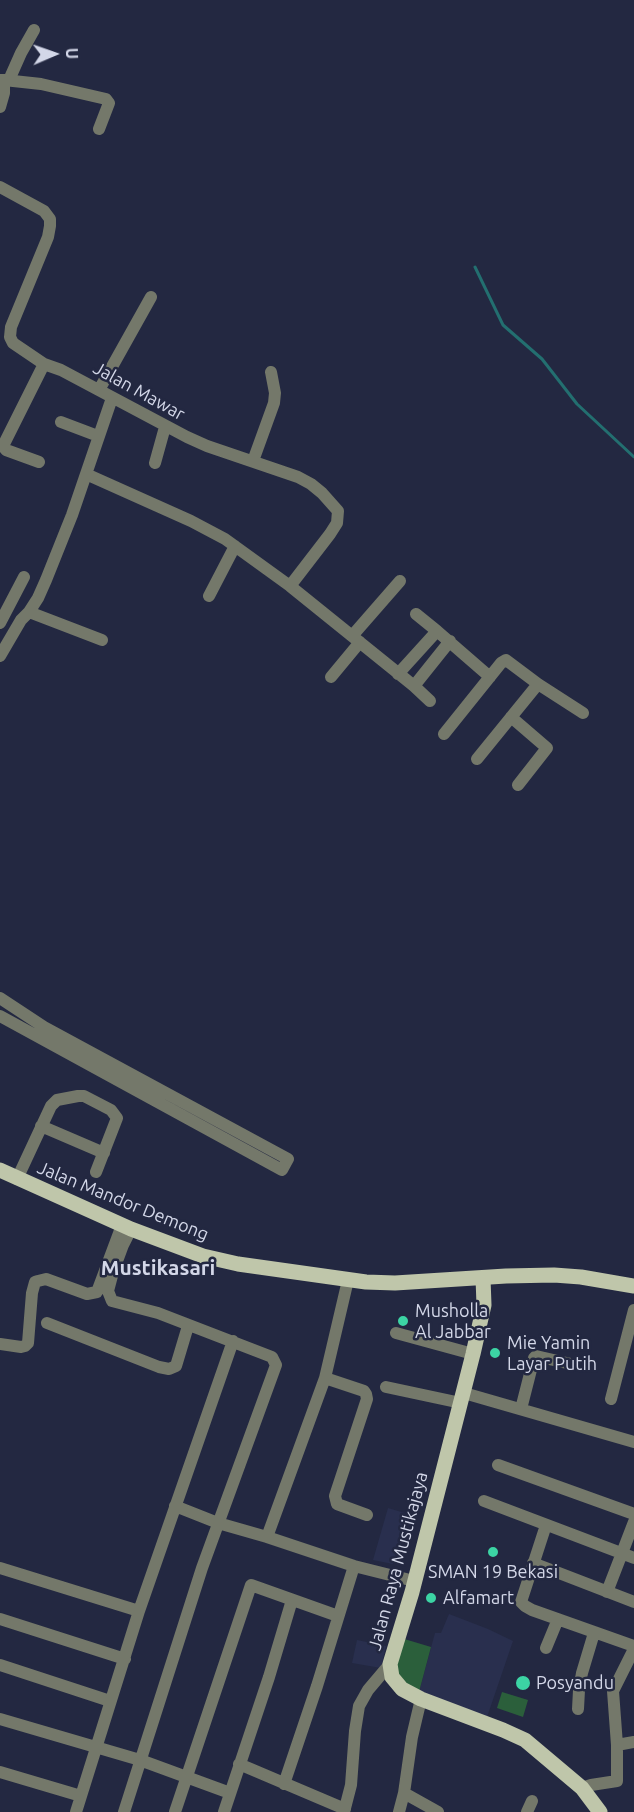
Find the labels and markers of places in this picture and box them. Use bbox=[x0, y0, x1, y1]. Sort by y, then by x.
place label: Musholla Al Jabbar bbox=[415, 1300, 491, 1342]
marker: Musholla Al Jabbar bbox=[396, 1314, 410, 1328]
place label: Mie Yamin Layar Putih bbox=[507, 1332, 597, 1374]
marker: Mie Yamin Layar Putih bbox=[488, 1346, 502, 1360]
marker: SMAN 19 Bekasi bbox=[486, 1545, 500, 1559]
place label: SMAN 19 Bekasi bbox=[428, 1561, 558, 1583]
place label: Alfamart bbox=[443, 1587, 514, 1609]
marker: Alfamart bbox=[424, 1591, 438, 1605]
place label: Posyandu bbox=[536, 1672, 614, 1694]
marker: Posyandu bbox=[514, 1674, 532, 1692]

